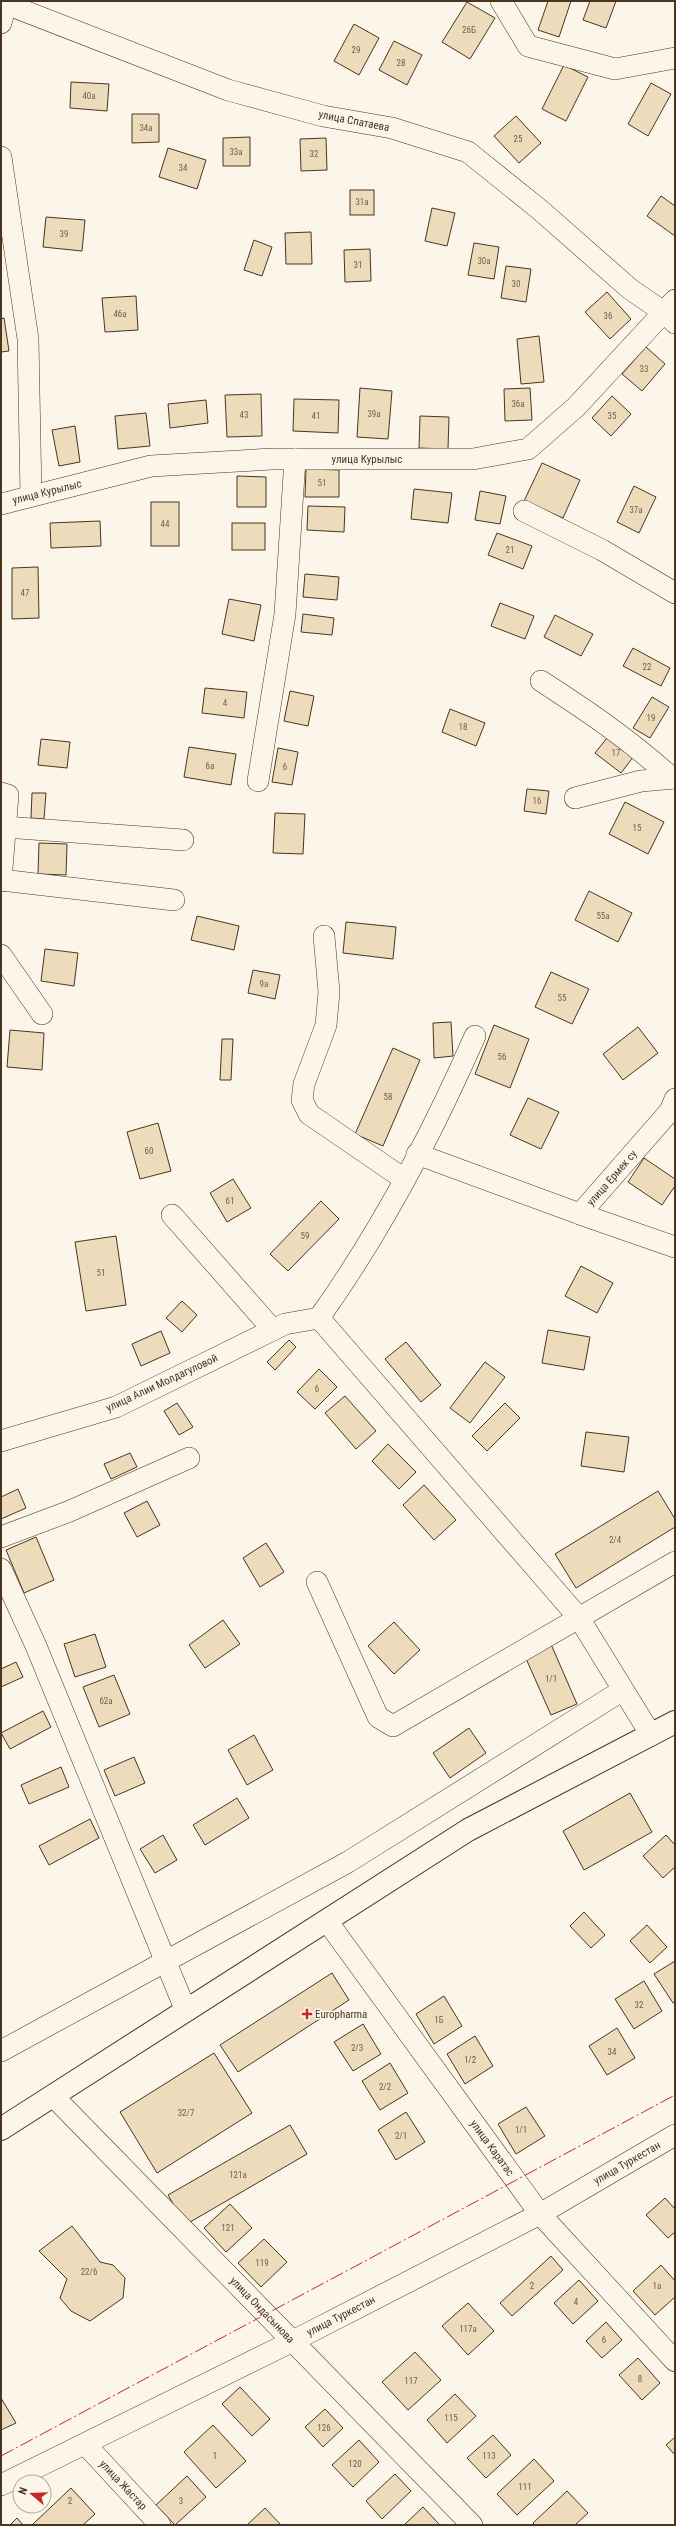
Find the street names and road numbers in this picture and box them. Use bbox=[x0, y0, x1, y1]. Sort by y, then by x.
street label: улица Спатаева bbox=[317, 108, 391, 134]
street label: улица Курылыс bbox=[332, 453, 402, 466]
street label: улица Курылыс bbox=[11, 477, 83, 507]
street label: улица Ермек су bbox=[584, 1147, 640, 1209]
street label: улица Алии Молдагуловой bbox=[104, 1351, 220, 1415]
street label: улица Каратас bbox=[467, 2117, 517, 2179]
street label: улица Туркестан bbox=[591, 2139, 663, 2187]
street label: улица Ондасынова bbox=[227, 2274, 297, 2346]
street label: улица Туркестан bbox=[305, 2293, 377, 2339]
street label: улица Жастар bbox=[97, 2457, 149, 2513]

